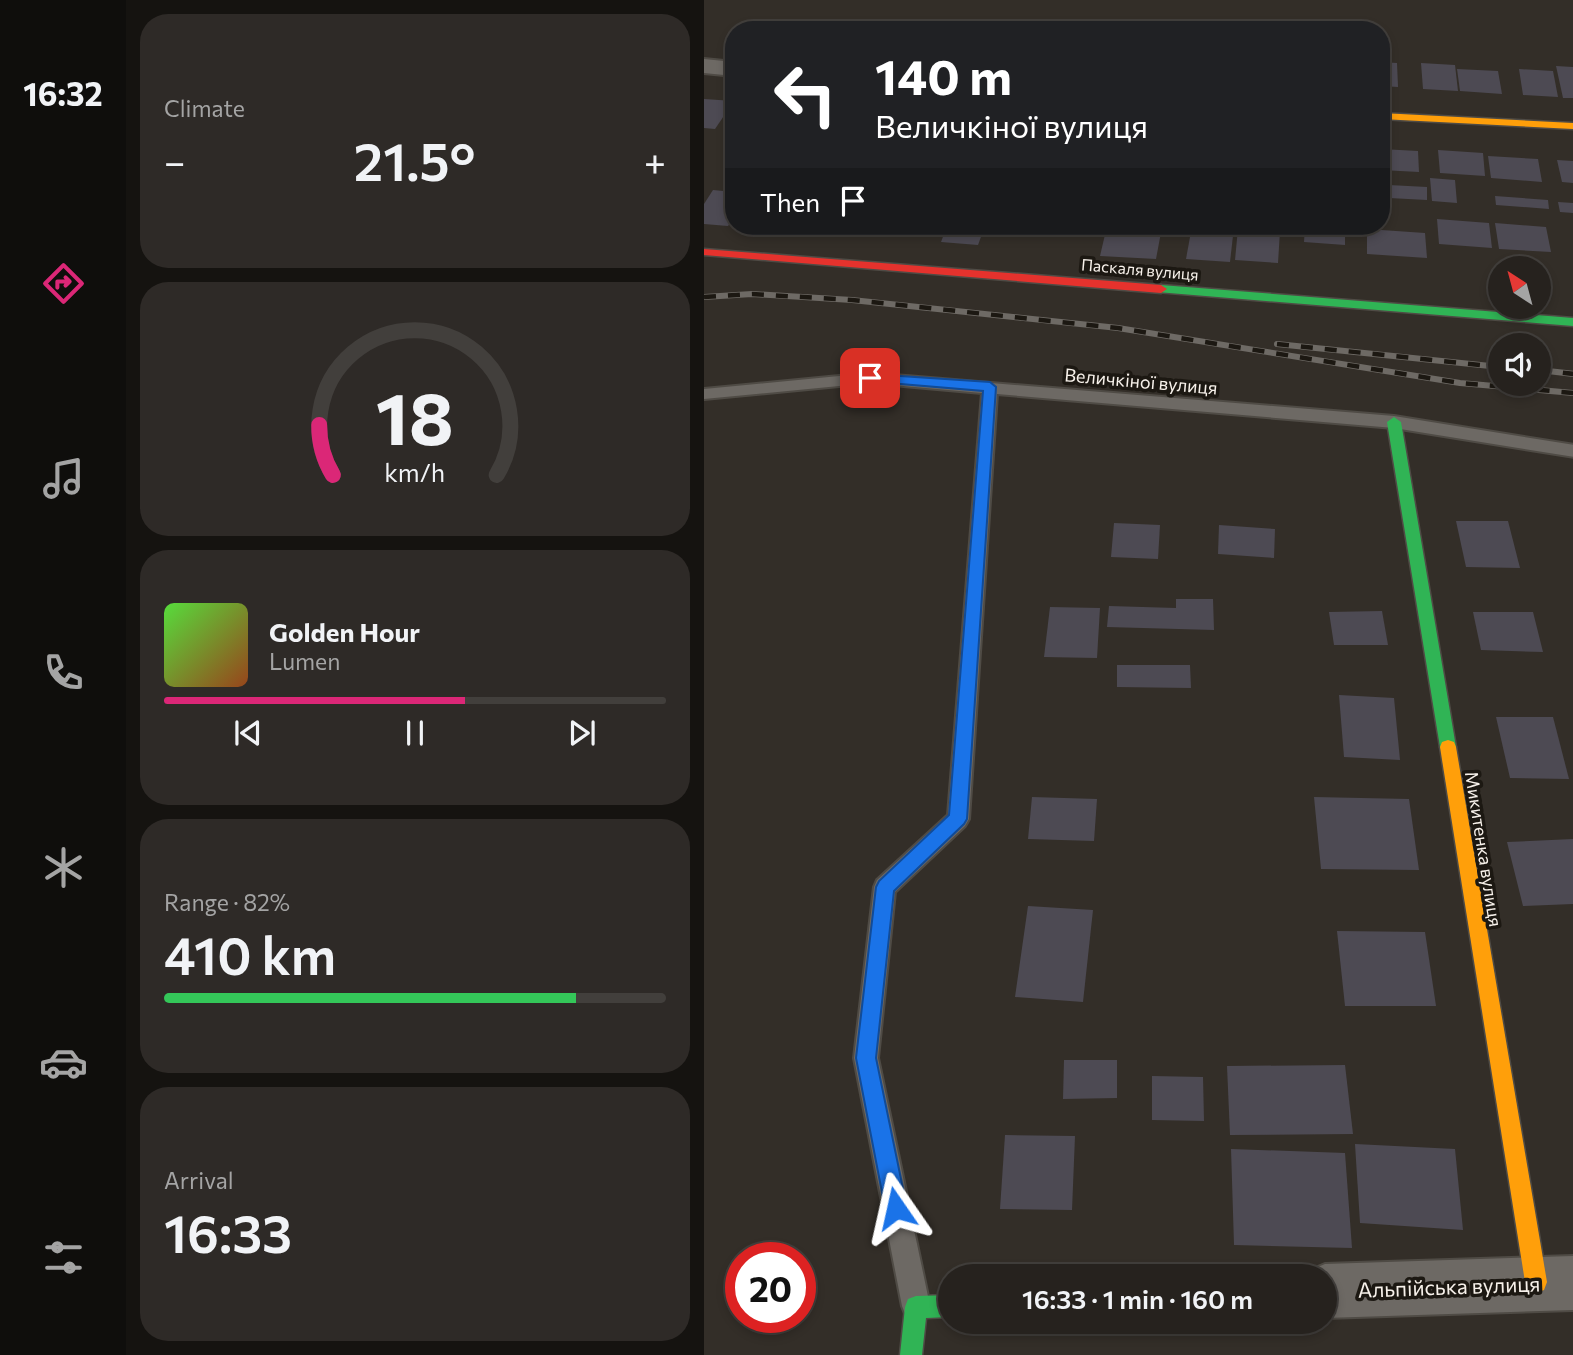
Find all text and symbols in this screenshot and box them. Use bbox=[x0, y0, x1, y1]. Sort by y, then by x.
text: 140 m bbox=[875, 45, 1012, 105]
icon: left bbox=[760, 49, 851, 140]
text: 16:32 bbox=[23, 73, 103, 113]
text: Climate bbox=[164, 94, 245, 122]
text: Величкіної вулиця bbox=[875, 105, 1148, 145]
text: 21.5° bbox=[354, 128, 475, 192]
text: − bbox=[164, 137, 186, 184]
text: + bbox=[644, 137, 666, 184]
icon: arrive bbox=[834, 182, 872, 220]
text: Then bbox=[760, 186, 820, 217]
street label: Паскаля вулиця bbox=[1080, 254, 1200, 284]
north arrow bbox=[1488, 256, 1551, 318]
map controls bbox=[1488, 256, 1551, 396]
icon: directions bbox=[39, 259, 88, 308]
button: sound bbox=[1488, 333, 1551, 396]
pin bbox=[840, 348, 900, 408]
icon: arrive bbox=[851, 359, 889, 397]
street label: Величкіної вулиця bbox=[1064, 363, 1218, 399]
text: 18 bbox=[376, 372, 454, 461]
icon: music bbox=[39, 454, 88, 503]
text: km/h bbox=[385, 457, 445, 487]
text: Golden Hour bbox=[269, 616, 420, 647]
text: Lumen bbox=[269, 647, 340, 675]
icon: phone bbox=[39, 648, 88, 697]
icon: previous bbox=[229, 714, 267, 752]
icon: pause bbox=[396, 714, 434, 752]
icon: next bbox=[563, 714, 601, 752]
street label: Микитенка вулиця bbox=[1461, 770, 1507, 928]
icon: climate bbox=[39, 843, 88, 892]
text: Range · 82% bbox=[164, 888, 290, 916]
text: 410 km bbox=[164, 922, 336, 986]
icon: car bbox=[39, 1038, 88, 1087]
text: Arrival bbox=[164, 1166, 234, 1194]
position arrow bbox=[859, 1171, 933, 1245]
text: 16:33 bbox=[164, 1200, 292, 1264]
icon: filters bbox=[39, 1233, 88, 1282]
speed limit sign: 20 bbox=[725, 1242, 816, 1333]
street label: Альпійська вулиця bbox=[1357, 1270, 1541, 1302]
text: 16:33 · 1 min · 160 m bbox=[1022, 1283, 1253, 1314]

